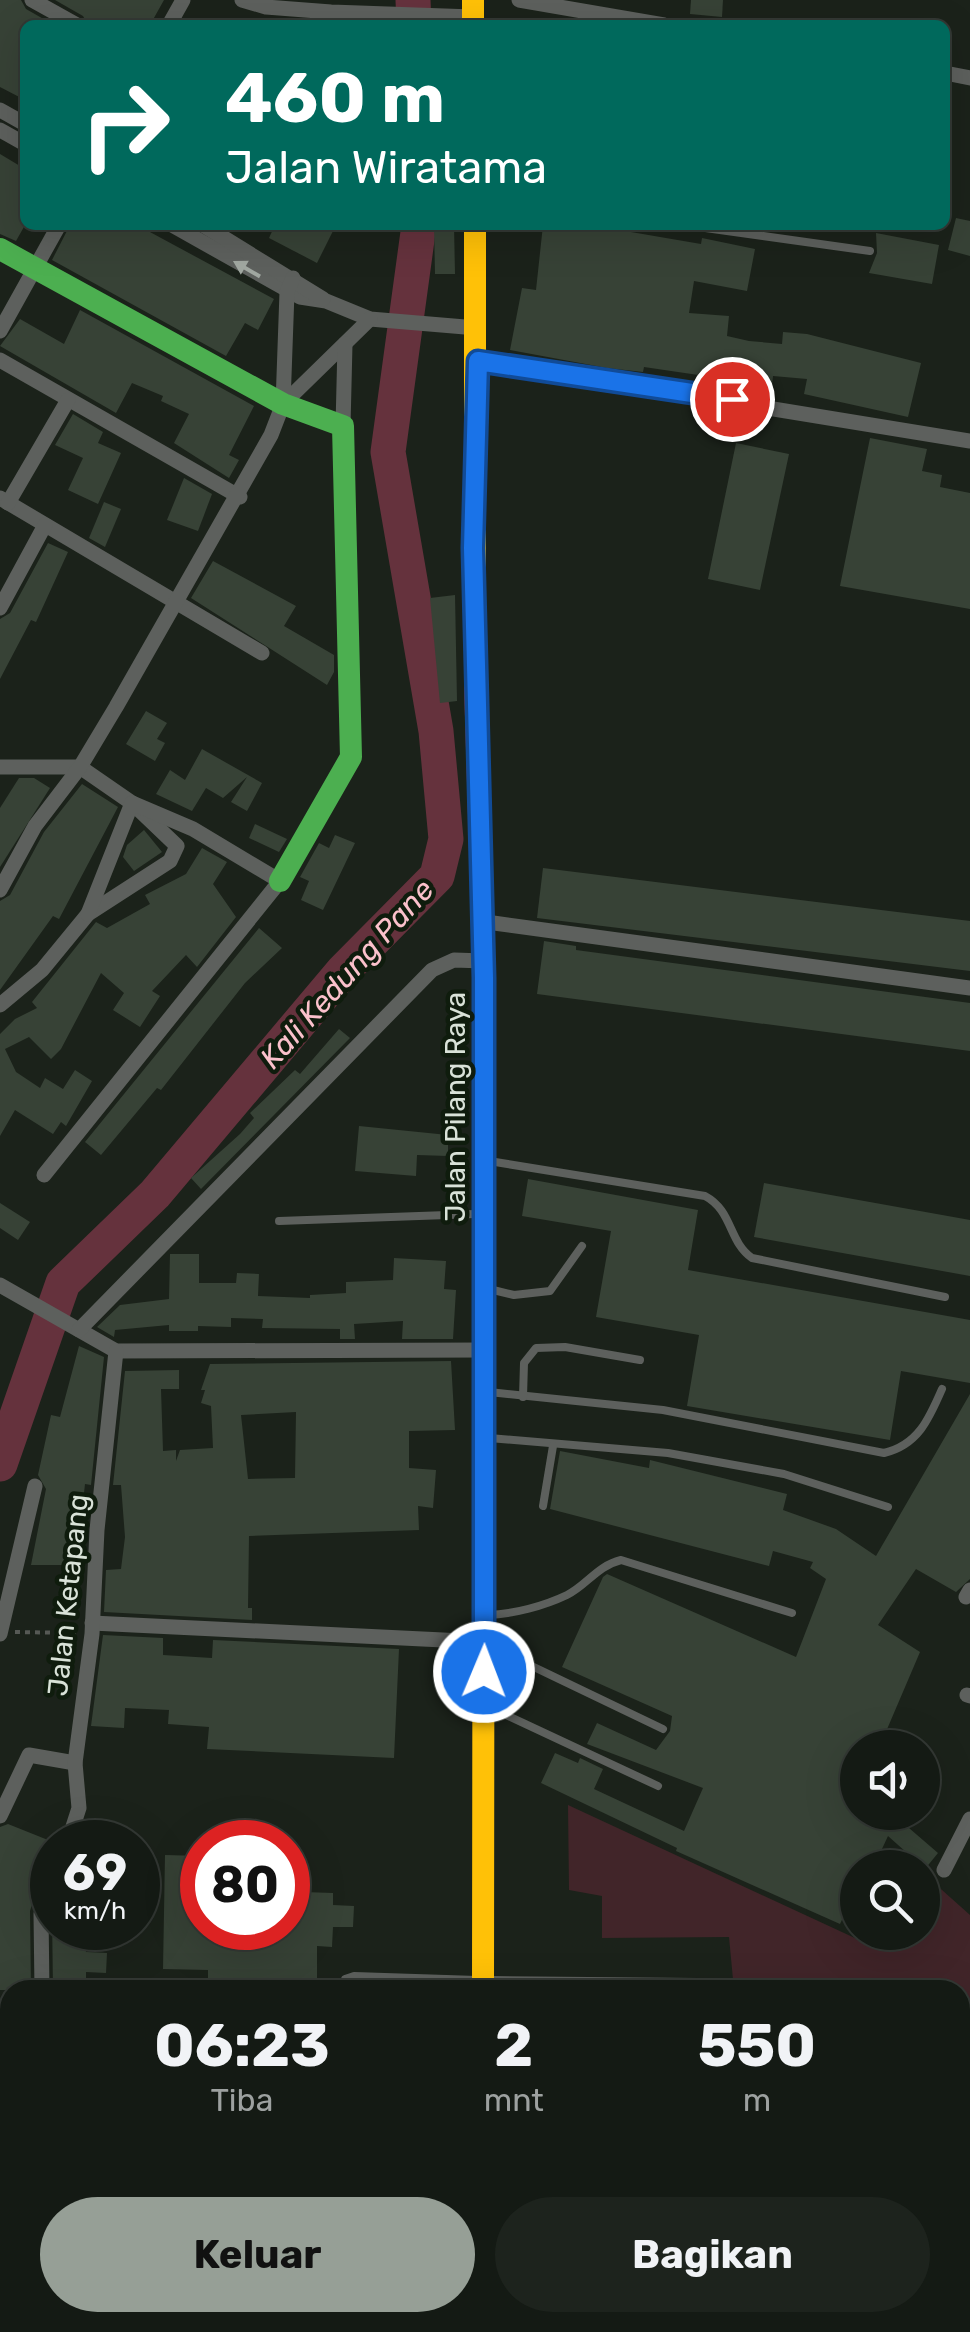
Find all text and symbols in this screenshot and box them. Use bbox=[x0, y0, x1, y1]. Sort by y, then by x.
text: 460 m bbox=[225, 57, 445, 140]
icon: right bbox=[60, 60, 190, 190]
text: Jalan Wiratama bbox=[225, 141, 547, 194]
one-way arrow bbox=[233, 260, 261, 278]
pin bbox=[690, 357, 775, 442]
icon: arrive bbox=[705, 372, 760, 427]
water label: Kali Kedung Pane bbox=[253, 872, 441, 1076]
street label: Jalan Pilang Raya bbox=[439, 992, 472, 1222]
street label: Jalan Ketapang bbox=[41, 1492, 95, 1698]
position arrow bbox=[432, 1620, 536, 1724]
map controls bbox=[840, 1730, 940, 1950]
button: sound bbox=[840, 1730, 940, 1830]
speed limit sign: 80 bbox=[180, 1820, 310, 1950]
text: 69 bbox=[63, 1843, 127, 1903]
button: search bbox=[840, 1850, 940, 1950]
text: km/h bbox=[64, 1896, 126, 1925]
text: 06:23 bbox=[154, 2010, 330, 2081]
text: 2 bbox=[494, 2010, 533, 2081]
text: 550 bbox=[698, 2010, 816, 2081]
text: Tiba bbox=[210, 2081, 273, 2119]
text: mnt bbox=[484, 2081, 544, 2119]
text: m bbox=[743, 2081, 771, 2119]
button: Keluar bbox=[40, 2197, 475, 2312]
button: Bagikan bbox=[495, 2197, 930, 2312]

